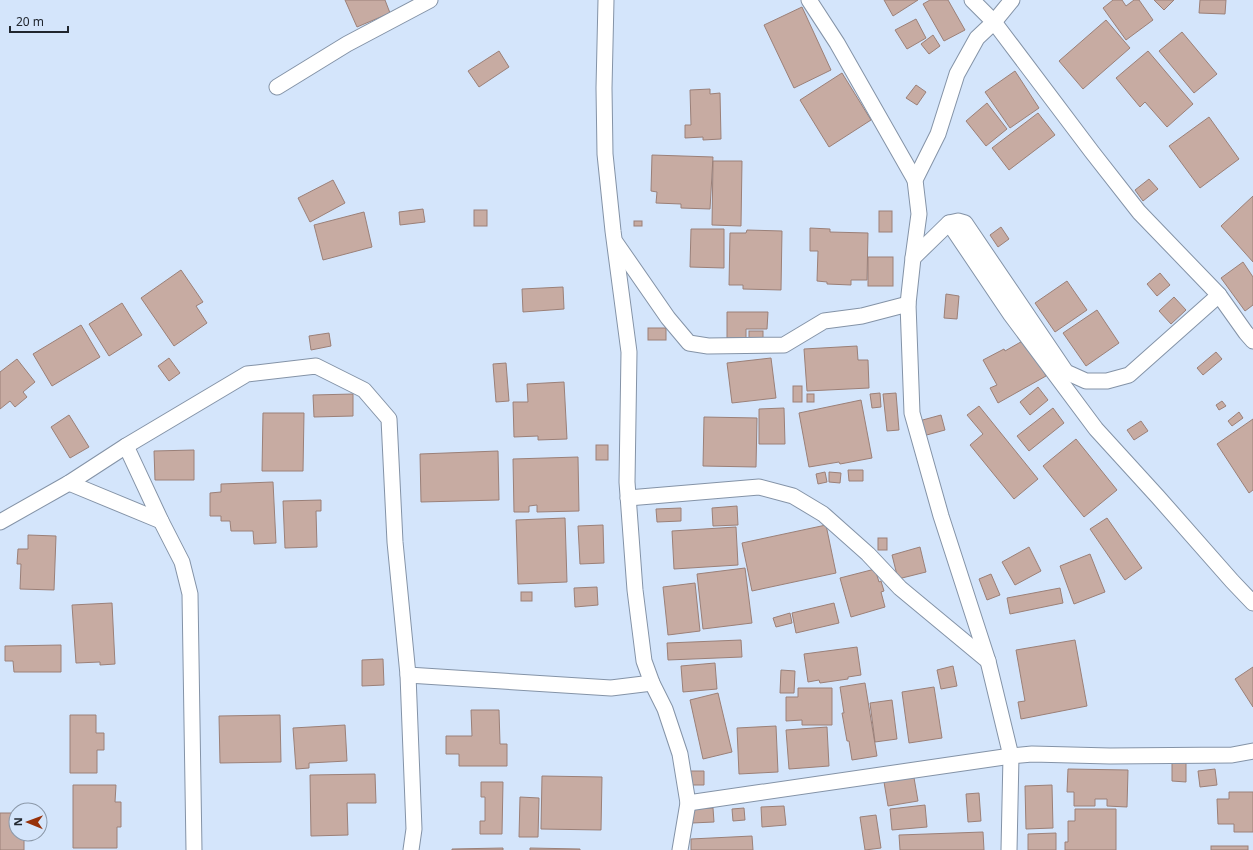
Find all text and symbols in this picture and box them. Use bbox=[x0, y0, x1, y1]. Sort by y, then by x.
scale bar bbox=[10, 8, 68, 34]
text: 20 m bbox=[16, 13, 44, 30]
north arrow bbox=[8, 802, 48, 842]
text: N bbox=[10, 817, 25, 826]

